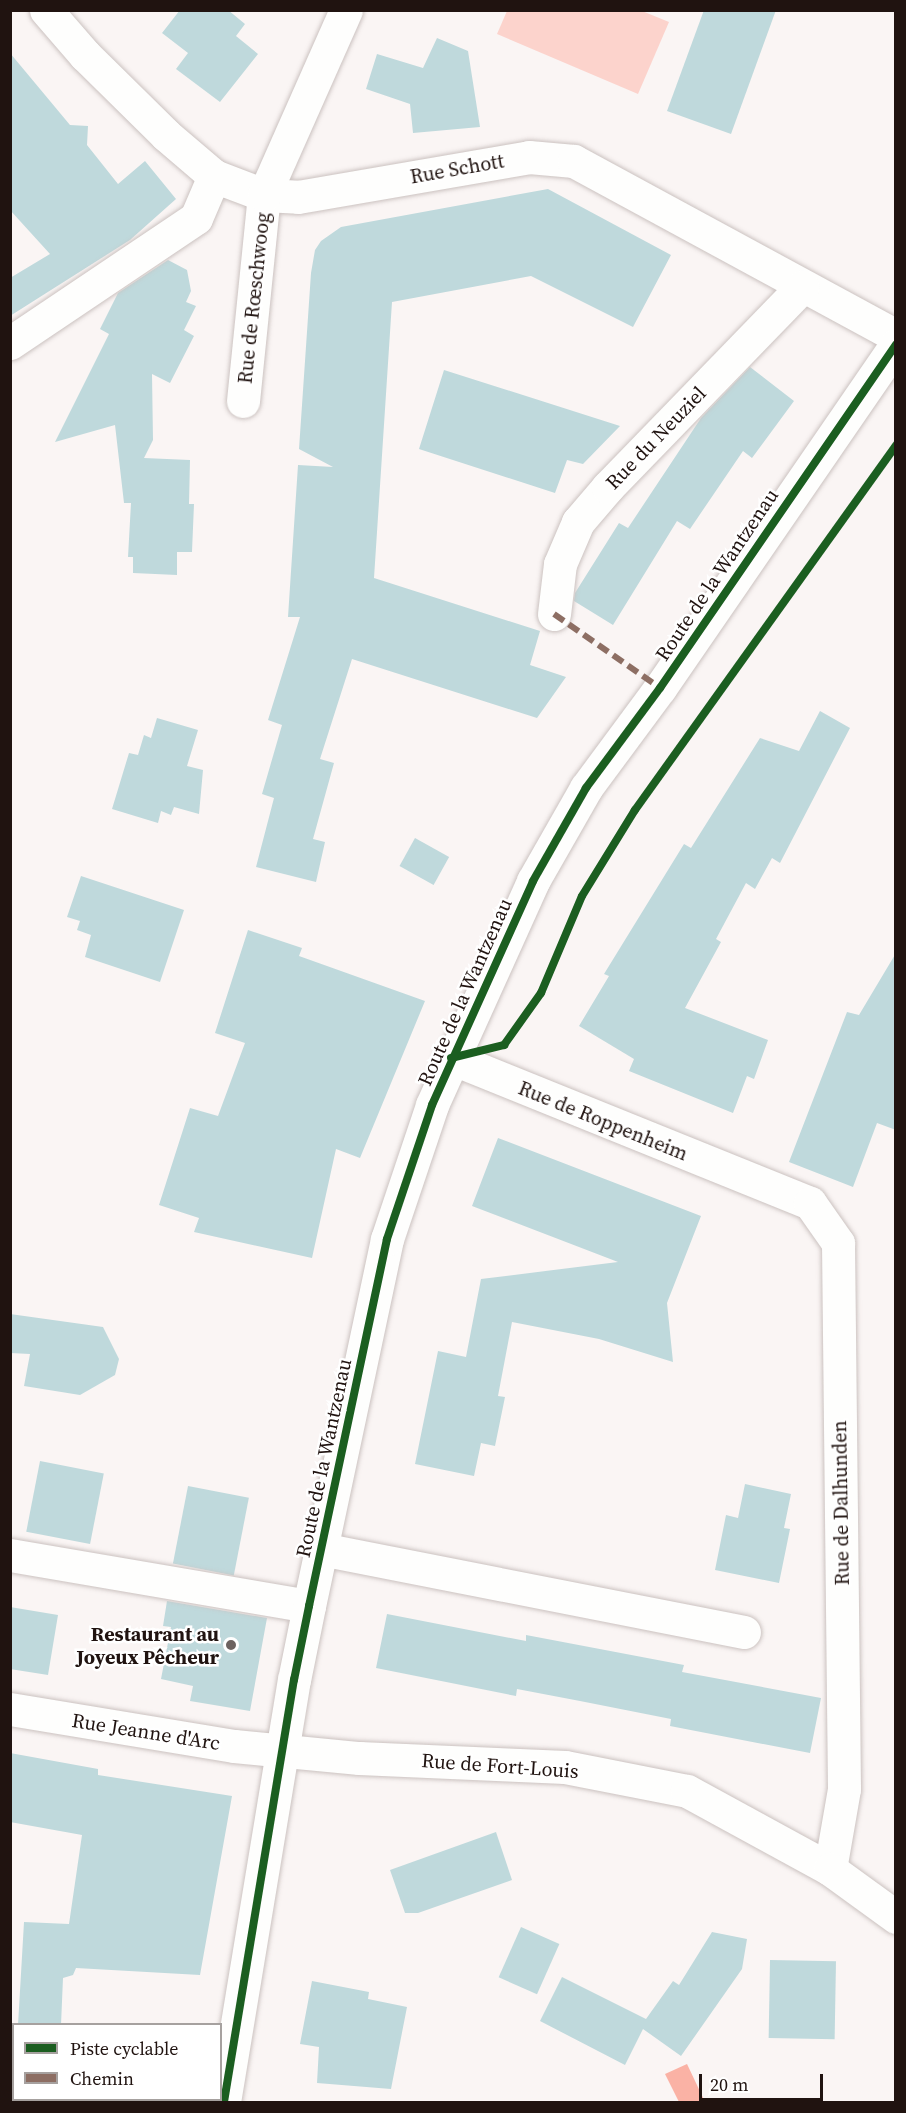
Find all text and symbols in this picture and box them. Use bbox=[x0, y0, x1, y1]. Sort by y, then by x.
street label: Rue Schott bbox=[408, 149, 506, 189]
street label: Rue de Rœschwoog bbox=[233, 211, 275, 385]
street label: Rue du Neuziel bbox=[601, 381, 711, 495]
street label: Route de la Wantzenau bbox=[650, 484, 784, 666]
street label: Route de la Wantzenau bbox=[413, 894, 517, 1090]
street label: Rue de Roppenheim bbox=[515, 1076, 691, 1166]
street label: Route de la Wantzenau bbox=[291, 1356, 357, 1560]
street label: Rue de Dalhunden bbox=[828, 1420, 854, 1586]
place label: Restaurant au Joyeux Pêcheur bbox=[76, 1622, 219, 1669]
marker: Restaurant au Joyeux Pêcheur bbox=[224, 1638, 238, 1652]
street label: Rue Jeanne d'Arc bbox=[70, 1708, 222, 1756]
street label: Rue de Fort-Louis bbox=[421, 1749, 579, 1783]
legend bbox=[12, 2023, 222, 2101]
text: Piste cyclable bbox=[70, 2036, 179, 2061]
scale bar bbox=[702, 2062, 826, 2100]
text: Chemin bbox=[70, 2066, 134, 2091]
text: 20 m bbox=[710, 2072, 748, 2097]

